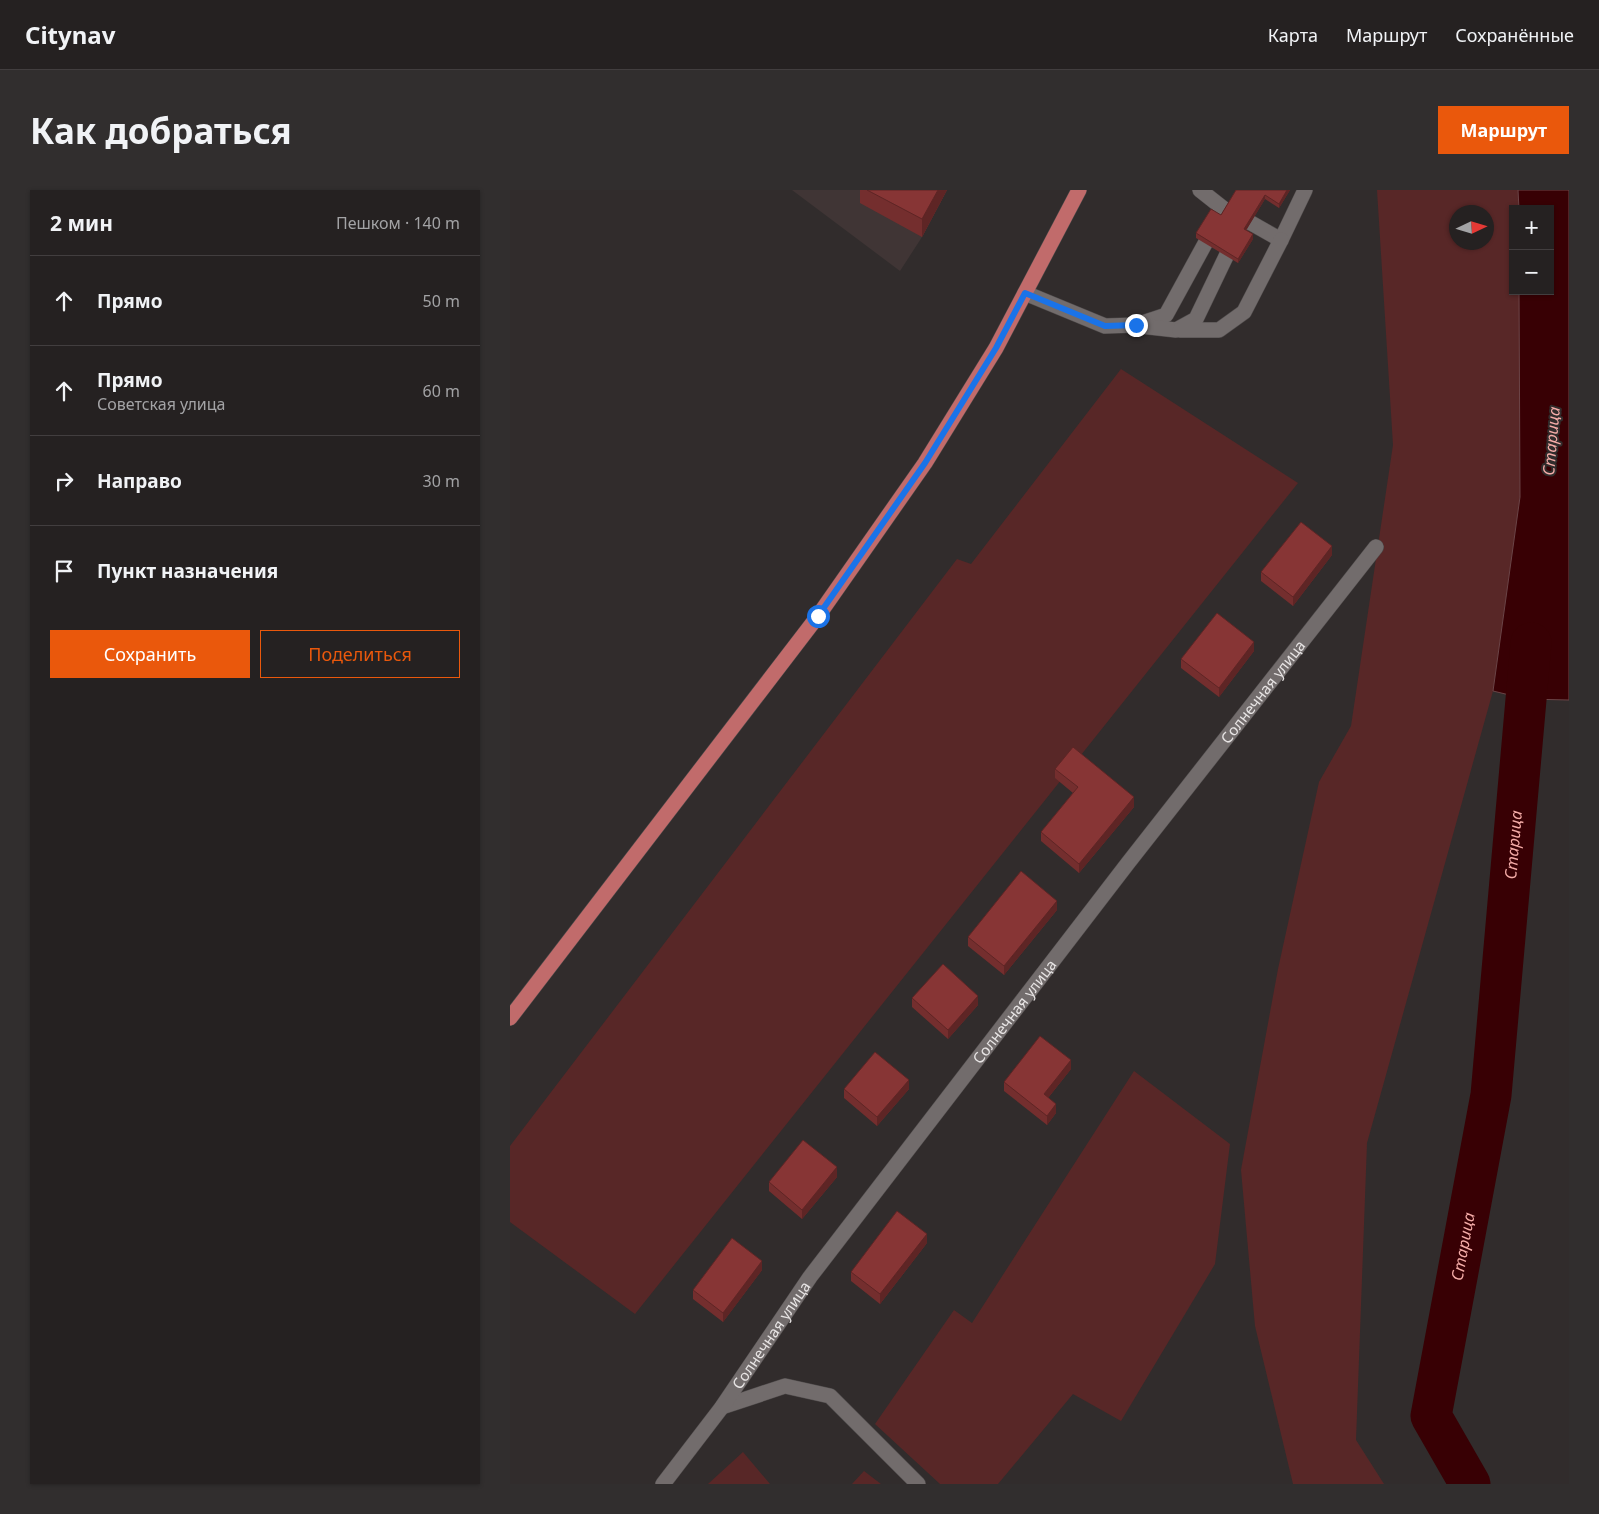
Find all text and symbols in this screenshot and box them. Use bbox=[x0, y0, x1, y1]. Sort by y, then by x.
text: Citynav bbox=[25, 18, 115, 51]
text: Карта bbox=[1268, 23, 1318, 47]
text: Маршрут bbox=[1346, 23, 1427, 47]
text: Сохранённые bbox=[1455, 23, 1574, 47]
button: Маршрут bbox=[1438, 106, 1569, 154]
text: Как добраться bbox=[30, 107, 292, 154]
north arrow bbox=[1449, 205, 1494, 250]
map controls bbox=[1509, 205, 1554, 295]
button: + bbox=[1509, 205, 1554, 250]
text: 2 мин bbox=[50, 209, 113, 237]
text: Пешком · 140 m bbox=[336, 212, 460, 234]
button: − bbox=[1509, 250, 1554, 295]
icon: ahead bbox=[50, 287, 78, 315]
text: Прямо bbox=[97, 288, 163, 314]
text: 50 m bbox=[423, 290, 460, 312]
route end bbox=[1125, 314, 1148, 337]
text: Прямо bbox=[97, 367, 163, 393]
icon: ahead bbox=[50, 377, 78, 405]
text: 60 m bbox=[423, 380, 460, 402]
text: Советская улица bbox=[97, 393, 225, 415]
water label: Старица bbox=[1537, 406, 1565, 476]
icon: right bbox=[50, 467, 78, 495]
text: Направо bbox=[97, 468, 182, 494]
text: 30 m bbox=[423, 470, 460, 492]
icon: arrive bbox=[50, 557, 78, 585]
text: Пункт назначения bbox=[97, 558, 278, 584]
route start bbox=[807, 605, 830, 628]
button: Сохранить bbox=[50, 630, 250, 678]
button: Поделиться bbox=[260, 630, 460, 678]
street label: Солнечная улица bbox=[1216, 636, 1309, 747]
water label: Старица bbox=[1499, 810, 1527, 880]
street label: Солнечная улица bbox=[968, 955, 1060, 1067]
water label: Старица bbox=[1446, 1210, 1480, 1282]
street label: Солнечная улица bbox=[727, 1277, 814, 1393]

